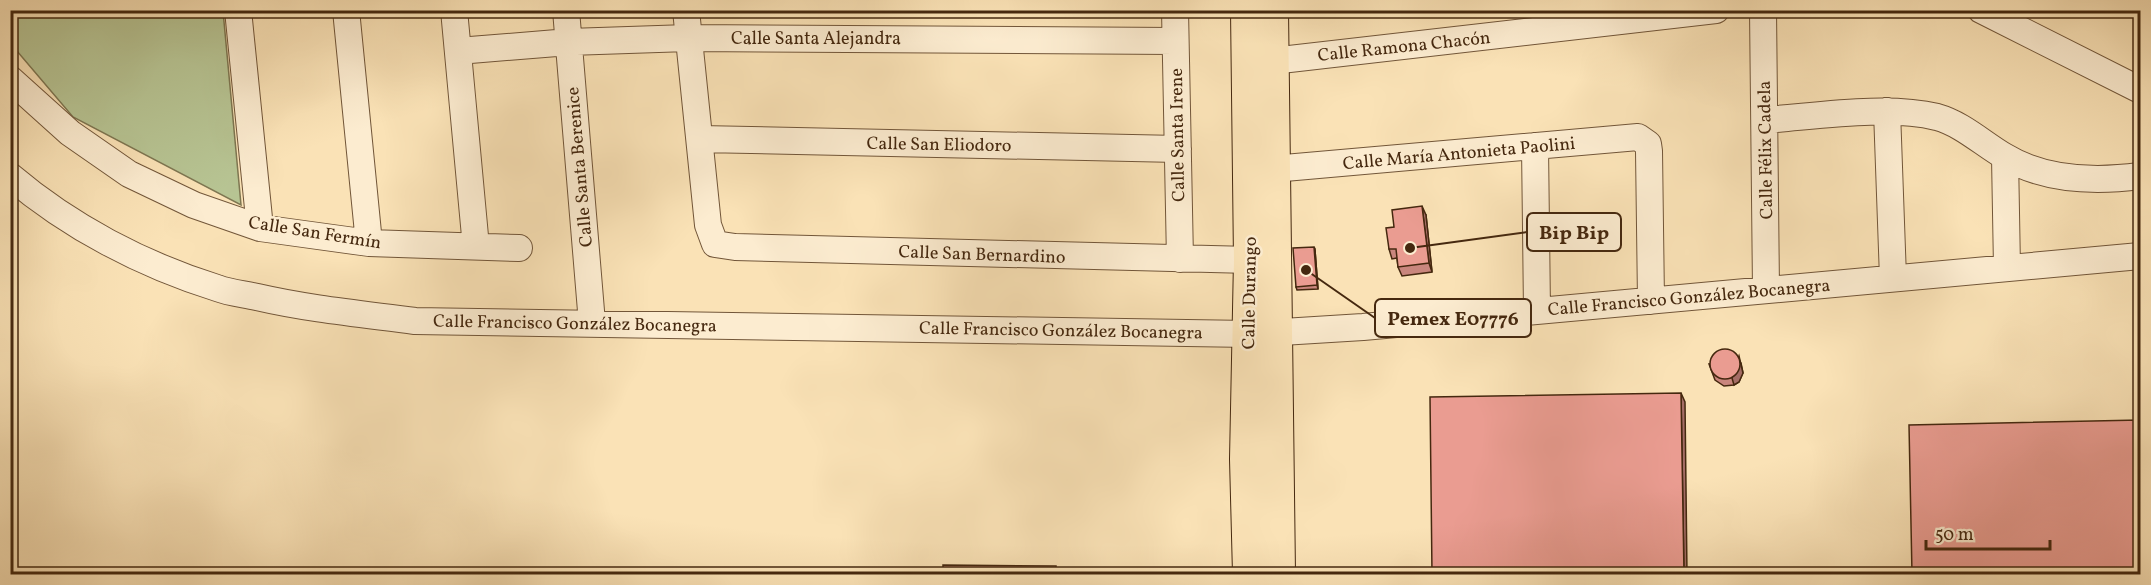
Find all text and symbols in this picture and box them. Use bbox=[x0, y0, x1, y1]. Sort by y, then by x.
street label: Calle Ramona Chacón bbox=[1317, 26, 1492, 69]
street label: Calle Santa Alejandra bbox=[731, 27, 901, 52]
street label: Calle Santa Irene bbox=[1165, 68, 1192, 202]
street label: Calle Félix Cadela bbox=[1753, 80, 1780, 220]
street label: Calle Santa Berenice bbox=[561, 86, 600, 248]
street label: Calle San Eliodoro bbox=[866, 132, 1012, 159]
street label: Calle María Antonieta Paolini bbox=[1342, 132, 1576, 177]
street label: Calle San Fermín bbox=[247, 211, 383, 256]
callout: Bip Bip bbox=[1527, 213, 1621, 251]
text: Bip Bip bbox=[1539, 220, 1609, 248]
street label: Calle Durango bbox=[1237, 236, 1264, 350]
street label: Calle San Bernardino bbox=[898, 240, 1066, 271]
street label: Calle Francisco González Bocanegra bbox=[1547, 274, 1832, 323]
callout: Pemex E07776 bbox=[1375, 299, 1531, 337]
text: Pemex E07776 bbox=[1387, 306, 1519, 334]
street label: Calle Francisco González Bocanegra bbox=[433, 310, 717, 339]
street label: Calle Francisco González Bocanegra bbox=[919, 317, 1203, 346]
scale bar bbox=[1926, 513, 2050, 551]
text: 50 m bbox=[1935, 523, 1974, 548]

